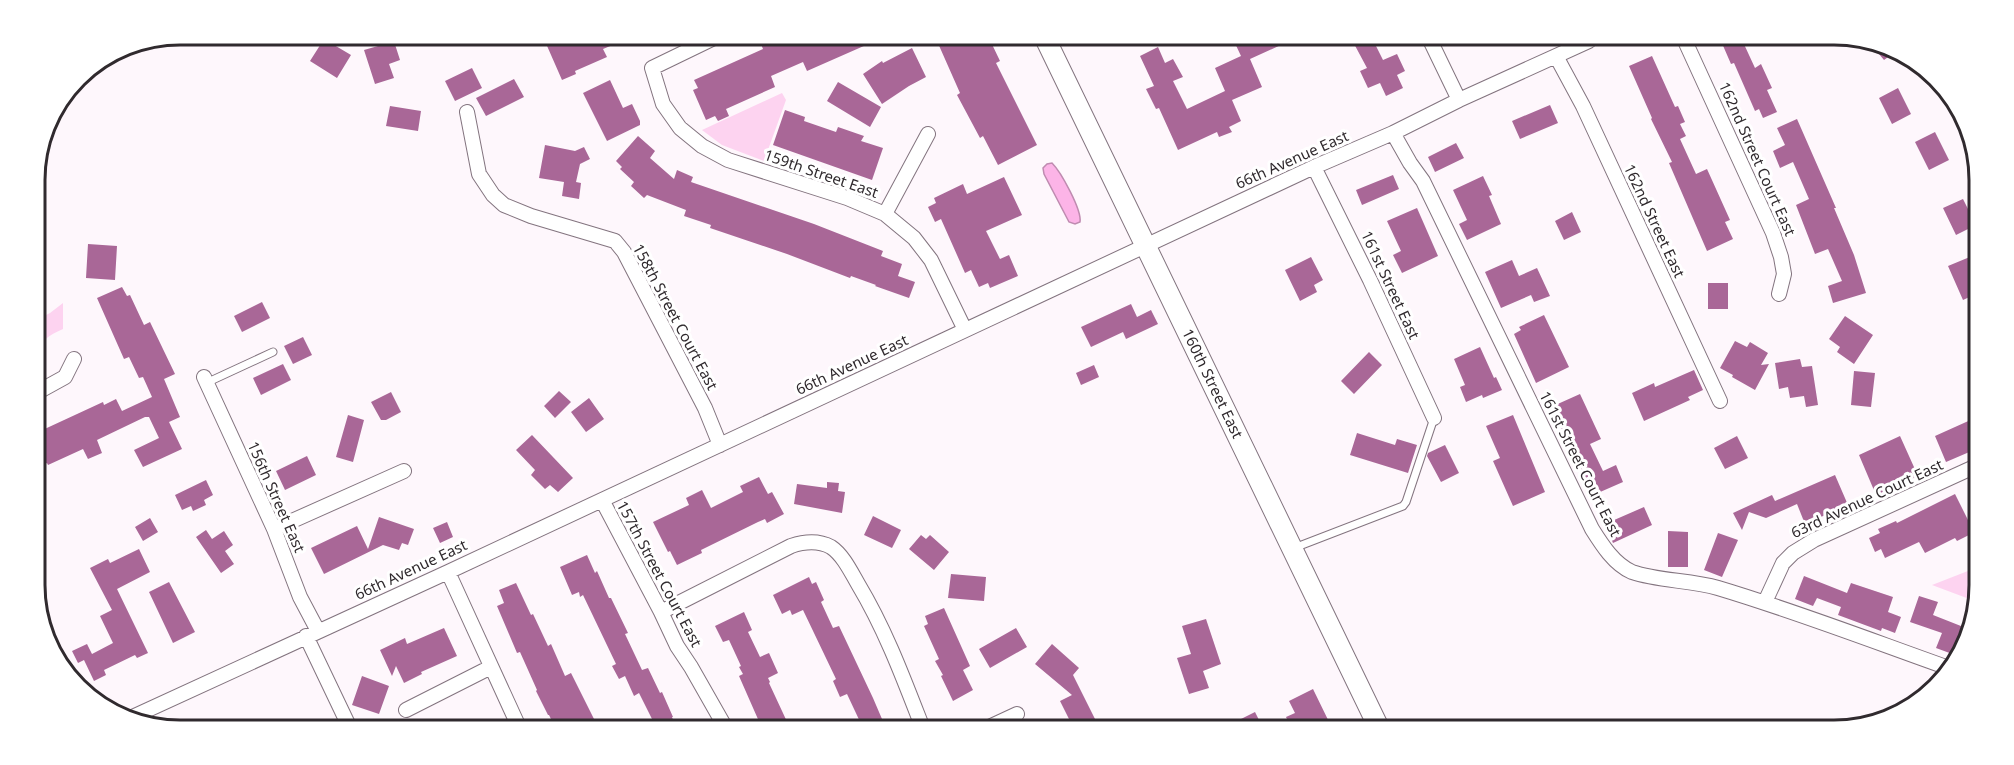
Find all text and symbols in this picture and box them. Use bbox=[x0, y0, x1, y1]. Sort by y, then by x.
street label: 162nd Street Court East bbox=[1715, 78, 1801, 239]
street label: 66th Avenue East bbox=[1232, 125, 1352, 193]
street label: 159th Street East bbox=[762, 144, 882, 202]
street label: 162nd Street East bbox=[1620, 160, 1690, 281]
street label: 161st Street East bbox=[1357, 227, 1425, 343]
street label: 158th Street Court East bbox=[629, 240, 723, 394]
street label: 160th Street East bbox=[1178, 325, 1249, 442]
street label: 66th Avenue East bbox=[792, 329, 911, 399]
street label: 161st Street Court East bbox=[1535, 387, 1627, 540]
street label: 156th Street East bbox=[243, 438, 311, 556]
street label: 63rd Avenue Court East bbox=[1787, 454, 1946, 542]
street label: 157th Street Court East bbox=[613, 497, 707, 651]
street label: 66th Avenue East bbox=[351, 534, 470, 604]

